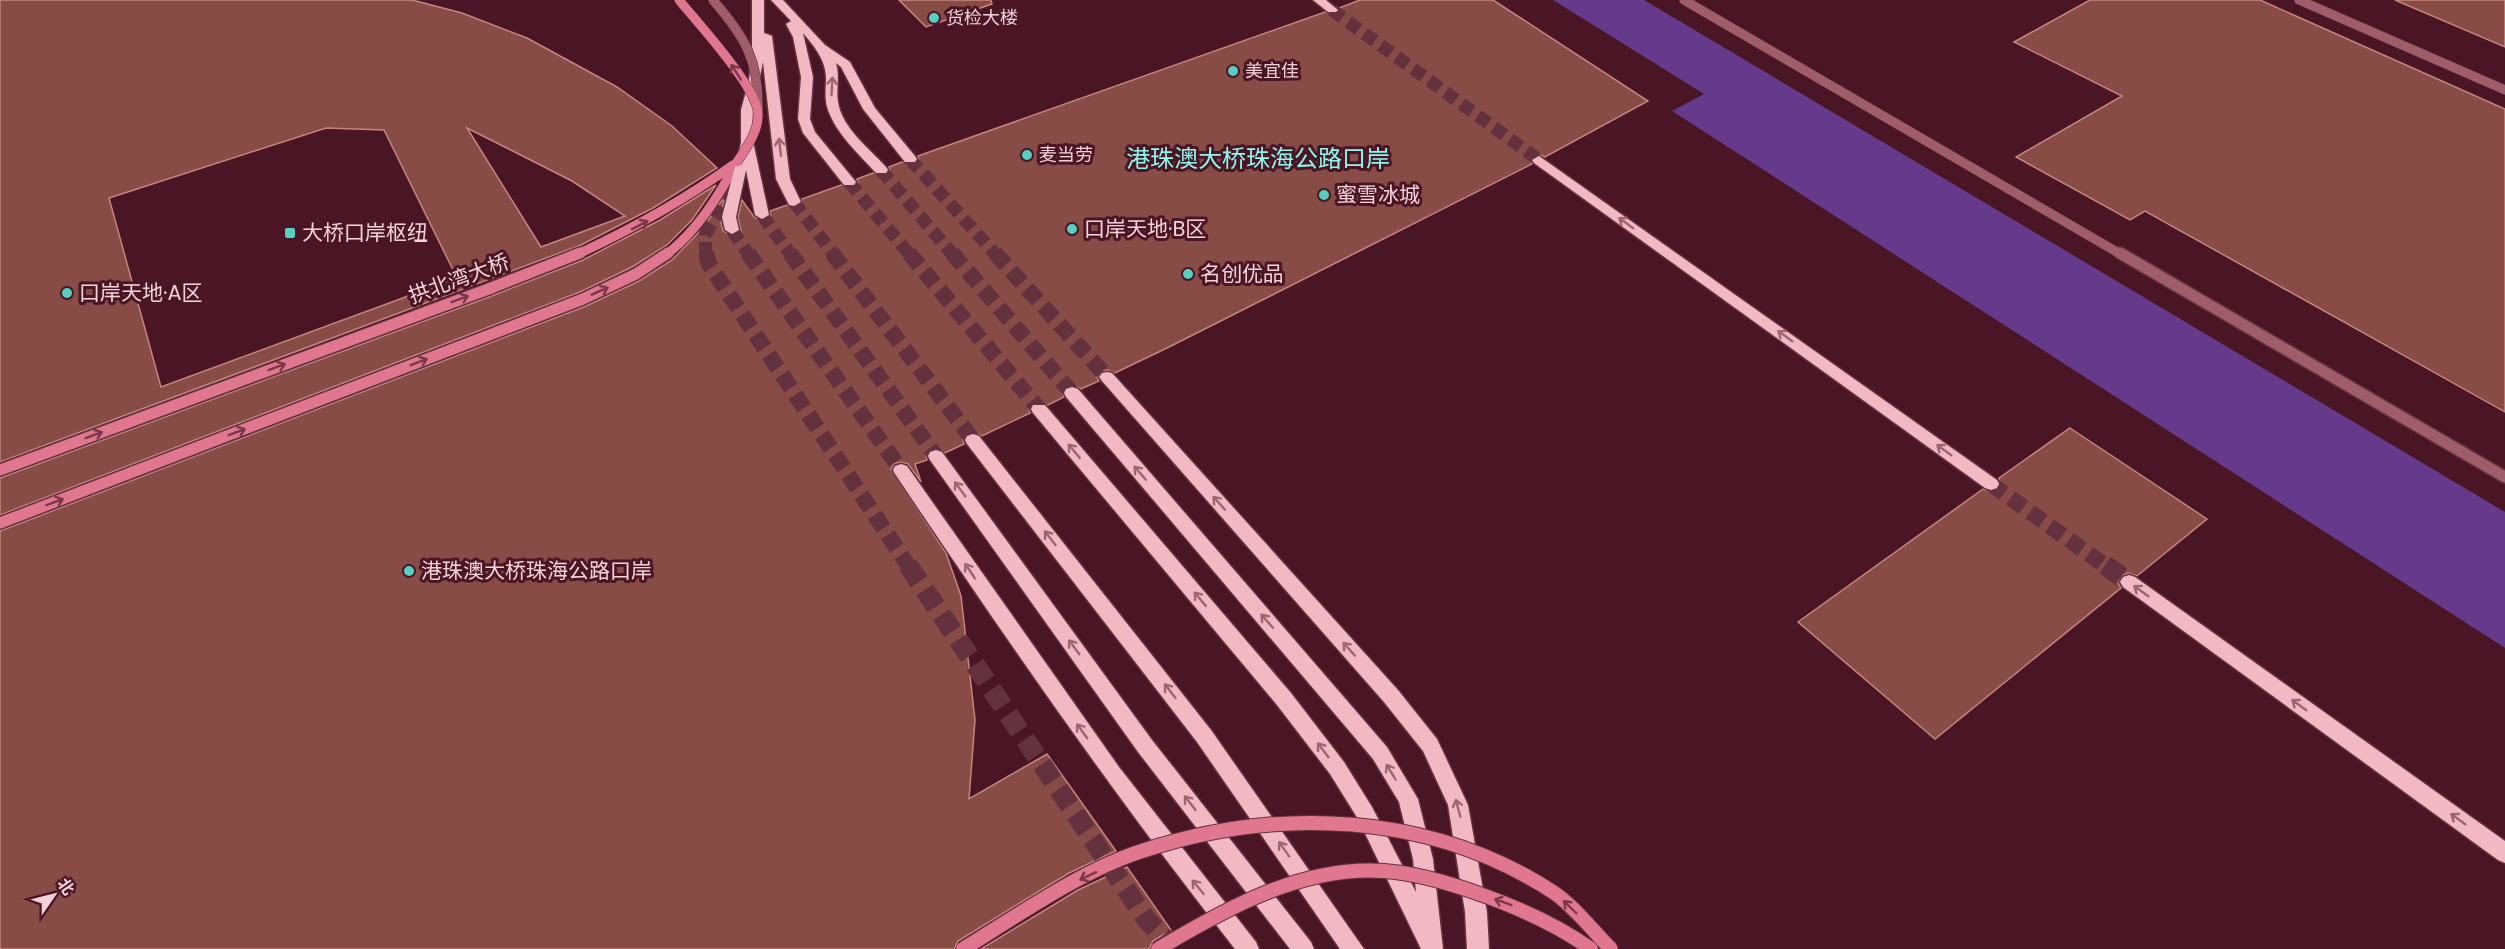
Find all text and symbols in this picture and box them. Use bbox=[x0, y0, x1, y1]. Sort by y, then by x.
place label: 货检大楼 bbox=[946, 5, 1018, 30]
marker: 货检大楼 bbox=[927, 11, 941, 25]
place label: 美宜佳 bbox=[1245, 58, 1299, 83]
one-way arrow bbox=[730, 64, 742, 81]
marker: 美宜佳 bbox=[1226, 64, 1240, 78]
one-way arrow bbox=[826, 77, 837, 97]
one-way arrow bbox=[774, 137, 785, 157]
place label: 麦当劳 bbox=[1039, 142, 1093, 167]
district label: 港珠澳大桥珠海公路口岸 bbox=[1126, 142, 1390, 175]
marker: 麦当劳 bbox=[1020, 148, 1034, 162]
place label: 蜜雪冰城 bbox=[1336, 180, 1420, 209]
marker: 蜜雪冰城 bbox=[1317, 188, 1331, 202]
place label: 口岸天地·B区 bbox=[1084, 214, 1206, 243]
one-way arrow bbox=[1619, 217, 1635, 229]
place label: 大桥口岸枢纽 bbox=[302, 218, 428, 247]
one-way arrow bbox=[630, 219, 648, 230]
marker: 口岸天地·B区 bbox=[1065, 222, 1079, 236]
marker: 大桥口岸枢纽 bbox=[283, 226, 297, 240]
street label: 拱北湾大桥 bbox=[405, 247, 513, 310]
place label: 名创优品 bbox=[1200, 259, 1284, 288]
marker: 名创优品 bbox=[1181, 267, 1195, 281]
place label: 口岸天地·A区 bbox=[79, 278, 203, 307]
one-way arrow bbox=[591, 285, 609, 296]
marker: 口岸天地·A区 bbox=[60, 286, 74, 300]
one-way arrow bbox=[450, 293, 469, 304]
one-way arrow bbox=[1777, 330, 1794, 342]
one-way arrow bbox=[409, 356, 428, 367]
one-way arrow bbox=[267, 361, 286, 372]
one-way arrow bbox=[227, 426, 245, 437]
one-way arrow bbox=[84, 429, 103, 440]
one-way arrow bbox=[1068, 443, 1081, 459]
one-way arrow bbox=[1936, 443, 1952, 456]
one-way arrow bbox=[1133, 466, 1147, 481]
one-way arrow bbox=[953, 481, 966, 497]
one-way arrow bbox=[45, 495, 63, 506]
one-way arrow bbox=[1212, 496, 1226, 511]
one-way arrow bbox=[1043, 530, 1056, 546]
place label: 港珠澳大桥珠海公路口岸 bbox=[421, 556, 652, 585]
one-way arrow bbox=[964, 563, 976, 579]
marker: 港珠澳大桥珠海公路口岸 bbox=[402, 564, 416, 578]
one-way arrow bbox=[2134, 585, 2150, 597]
one-way arrow bbox=[1194, 592, 1207, 608]
one-way arrow bbox=[1260, 614, 1274, 629]
one-way arrow bbox=[1067, 639, 1080, 655]
one-way arrow bbox=[1342, 642, 1356, 657]
one-way arrow bbox=[1163, 684, 1176, 700]
one-way arrow bbox=[2292, 699, 2308, 711]
one-way arrow bbox=[1075, 723, 1088, 739]
one-way arrow bbox=[1317, 743, 1330, 759]
one-way arrow bbox=[1385, 764, 1397, 781]
one-way arrow bbox=[1183, 796, 1196, 812]
one-way arrow bbox=[1452, 799, 1463, 818]
one-way arrow bbox=[2450, 813, 2466, 825]
one-way arrow bbox=[1278, 842, 1290, 858]
north arrow bbox=[24, 865, 84, 925]
one-way arrow bbox=[1080, 870, 1098, 882]
text: 北 bbox=[52, 874, 80, 900]
one-way arrow bbox=[1191, 879, 1204, 895]
one-way arrow bbox=[1494, 896, 1512, 907]
one-way arrow bbox=[1562, 900, 1577, 915]

